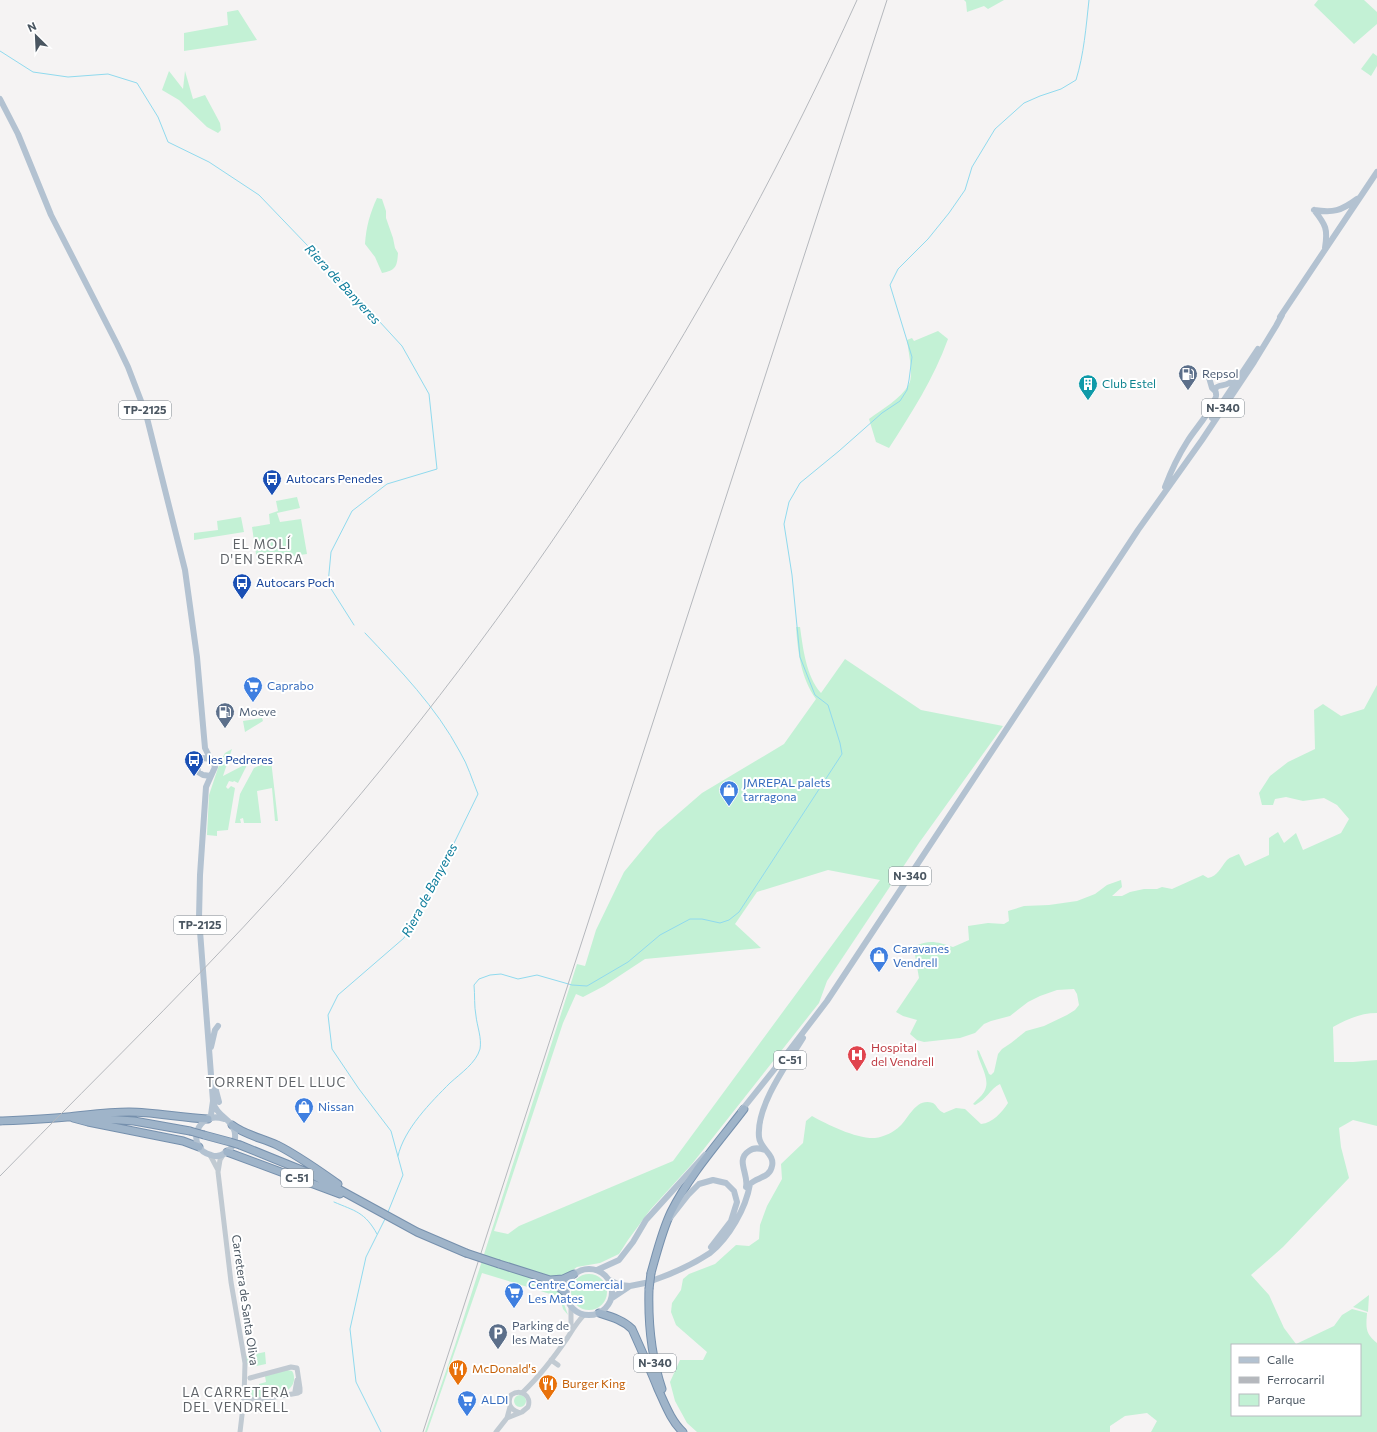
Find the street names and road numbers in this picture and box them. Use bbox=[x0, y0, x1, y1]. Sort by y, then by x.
road number: N-340 bbox=[1202, 399, 1244, 417]
road number: TP-2125 bbox=[119, 401, 171, 419]
road number: N-340 bbox=[889, 867, 931, 885]
road number: TP-2125 bbox=[174, 916, 226, 934]
road number: C-51 bbox=[774, 1051, 806, 1069]
road number: C-51 bbox=[281, 1169, 313, 1187]
street label: Carretera de Santa Oliva bbox=[230, 1234, 262, 1366]
road number: N-340 bbox=[634, 1354, 676, 1372]

